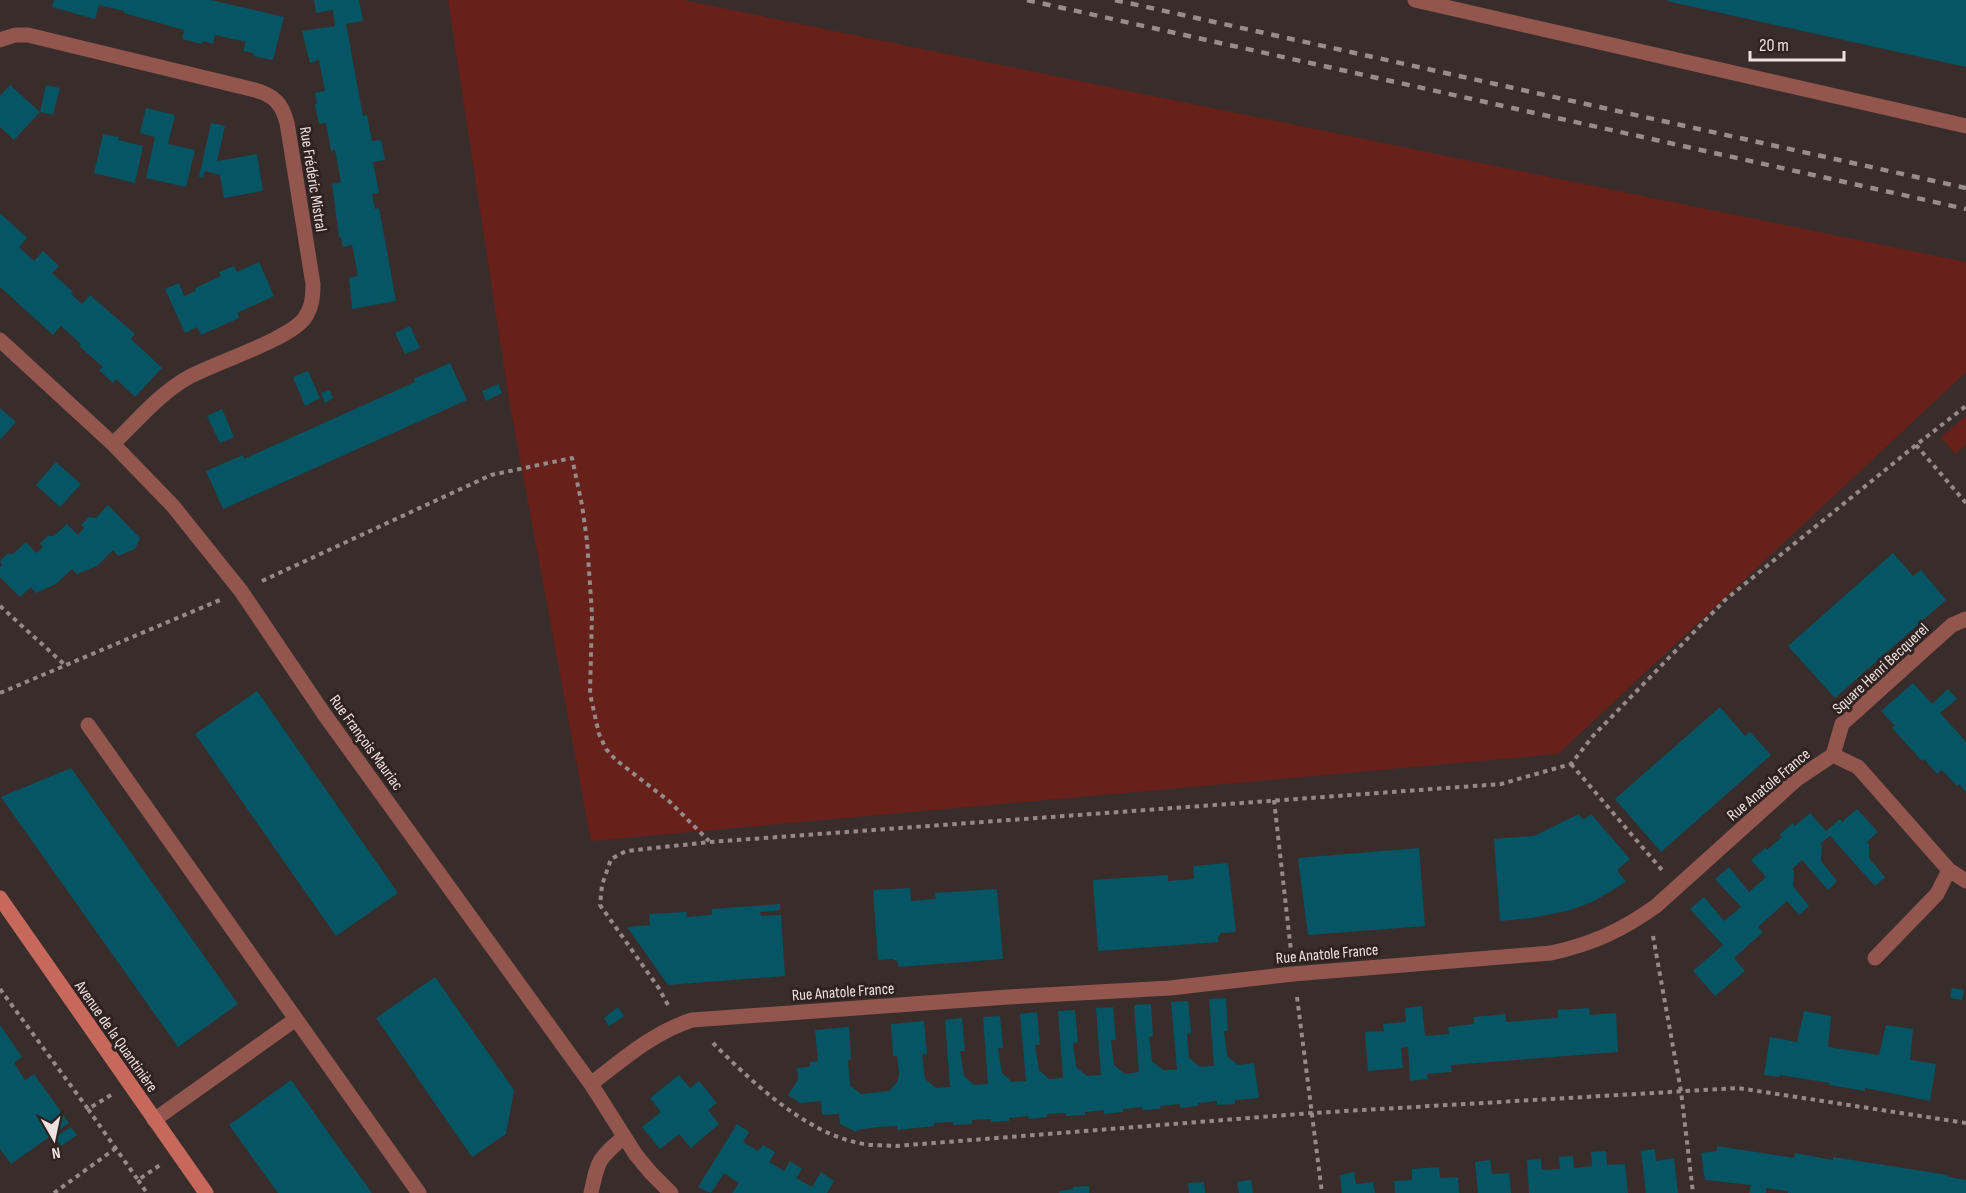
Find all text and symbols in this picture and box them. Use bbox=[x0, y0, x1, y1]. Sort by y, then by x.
scale bar bbox=[1750, 24, 1844, 62]
text: 20 m bbox=[1759, 35, 1789, 56]
street label: Rue Frédéric Mistral bbox=[295, 125, 330, 233]
street label: Square Henri Becquerel bbox=[1829, 620, 1933, 719]
street label: Rue François Mauriac bbox=[325, 692, 407, 794]
street label: Rue Anatole France bbox=[1724, 745, 1814, 825]
street label: Rue Anatole France bbox=[1275, 941, 1379, 968]
street label: Avenue de la Quantinière bbox=[70, 977, 161, 1096]
street label: Rue Anatole France bbox=[791, 979, 895, 1006]
north arrow bbox=[24, 1109, 84, 1169]
text: N bbox=[50, 1142, 62, 1162]

